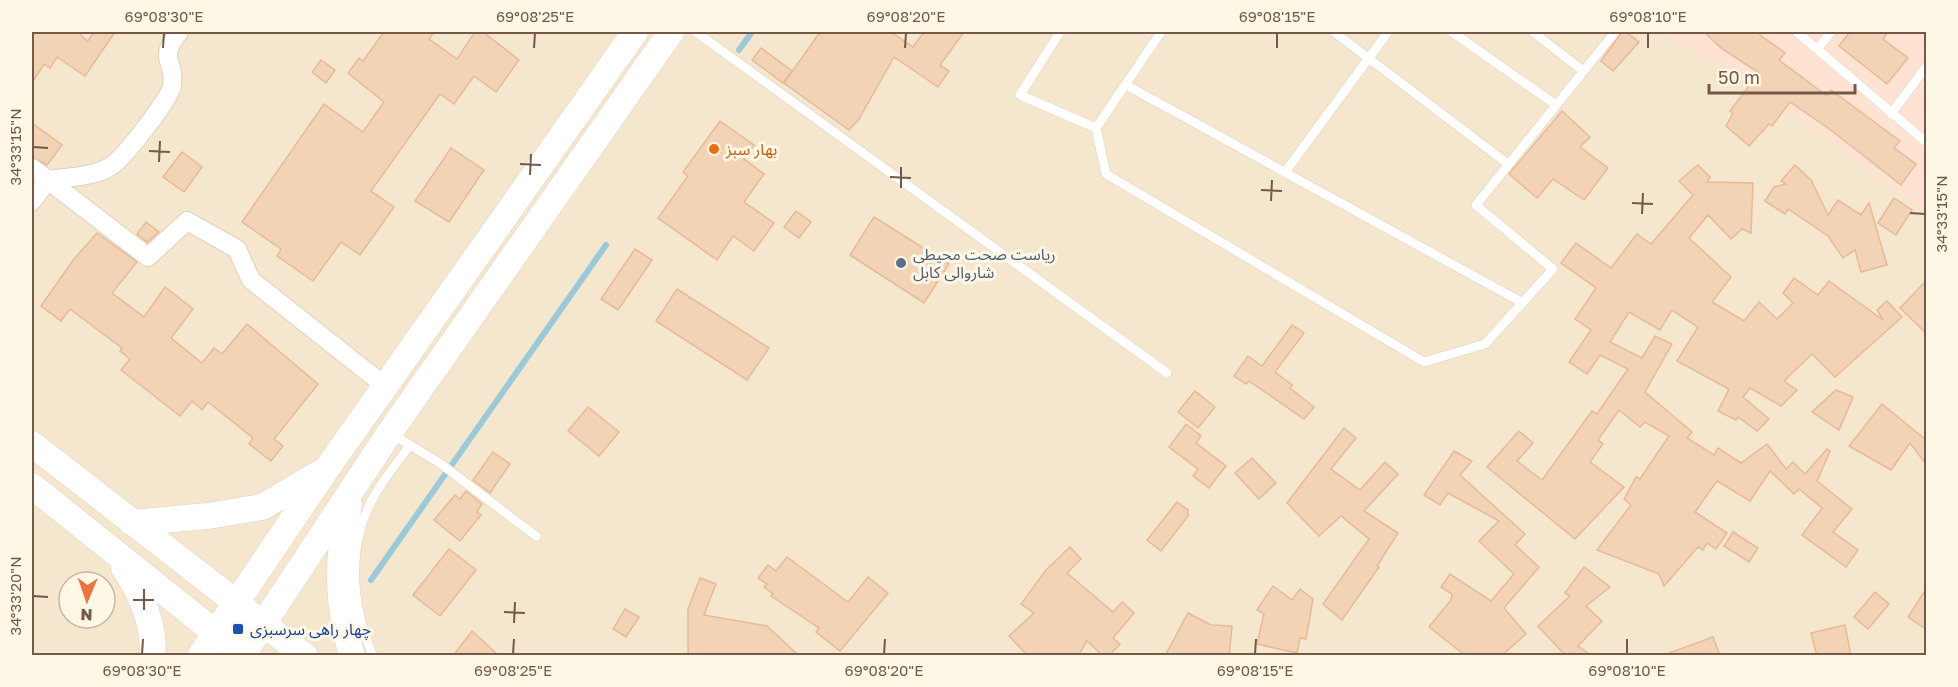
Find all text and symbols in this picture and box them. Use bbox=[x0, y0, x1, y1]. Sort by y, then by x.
text: 69°08'30"E bbox=[125, 7, 203, 25]
text: 69°08'25"E bbox=[496, 7, 574, 25]
text: 69°08'20"E bbox=[867, 7, 945, 25]
text: 69°08'15"E bbox=[1239, 7, 1315, 25]
text: 69°08'10"E bbox=[1609, 7, 1687, 25]
scale bar bbox=[1709, 57, 1854, 95]
text: 50 m bbox=[1718, 66, 1760, 88]
text: 34°33'15"N bbox=[6, 108, 24, 186]
place label: بهار سبز bbox=[725, 139, 777, 159]
marker: بهار سبز bbox=[707, 142, 721, 156]
text: 34°33'15"N bbox=[1932, 175, 1950, 253]
place label: ریاست صحت محیطی شاروالی کابل bbox=[913, 244, 1056, 282]
marker: ریاست صحت محیطی شاروالی کابل bbox=[894, 256, 908, 270]
text: 34°33'20"N bbox=[6, 556, 24, 636]
north arrow bbox=[57, 570, 117, 630]
text: N bbox=[80, 605, 93, 625]
place label: چهار راهی سرسبزی bbox=[250, 619, 371, 640]
marker: چهار راهی سرسبزی bbox=[231, 622, 245, 636]
text: 69°08'30"E bbox=[103, 661, 181, 679]
text: 69°08'25"E bbox=[474, 661, 552, 679]
text: 69°08'20"E bbox=[845, 661, 923, 679]
text: 69°08'15"E bbox=[1217, 661, 1293, 679]
text: 69°08'10"E bbox=[1588, 661, 1666, 679]

